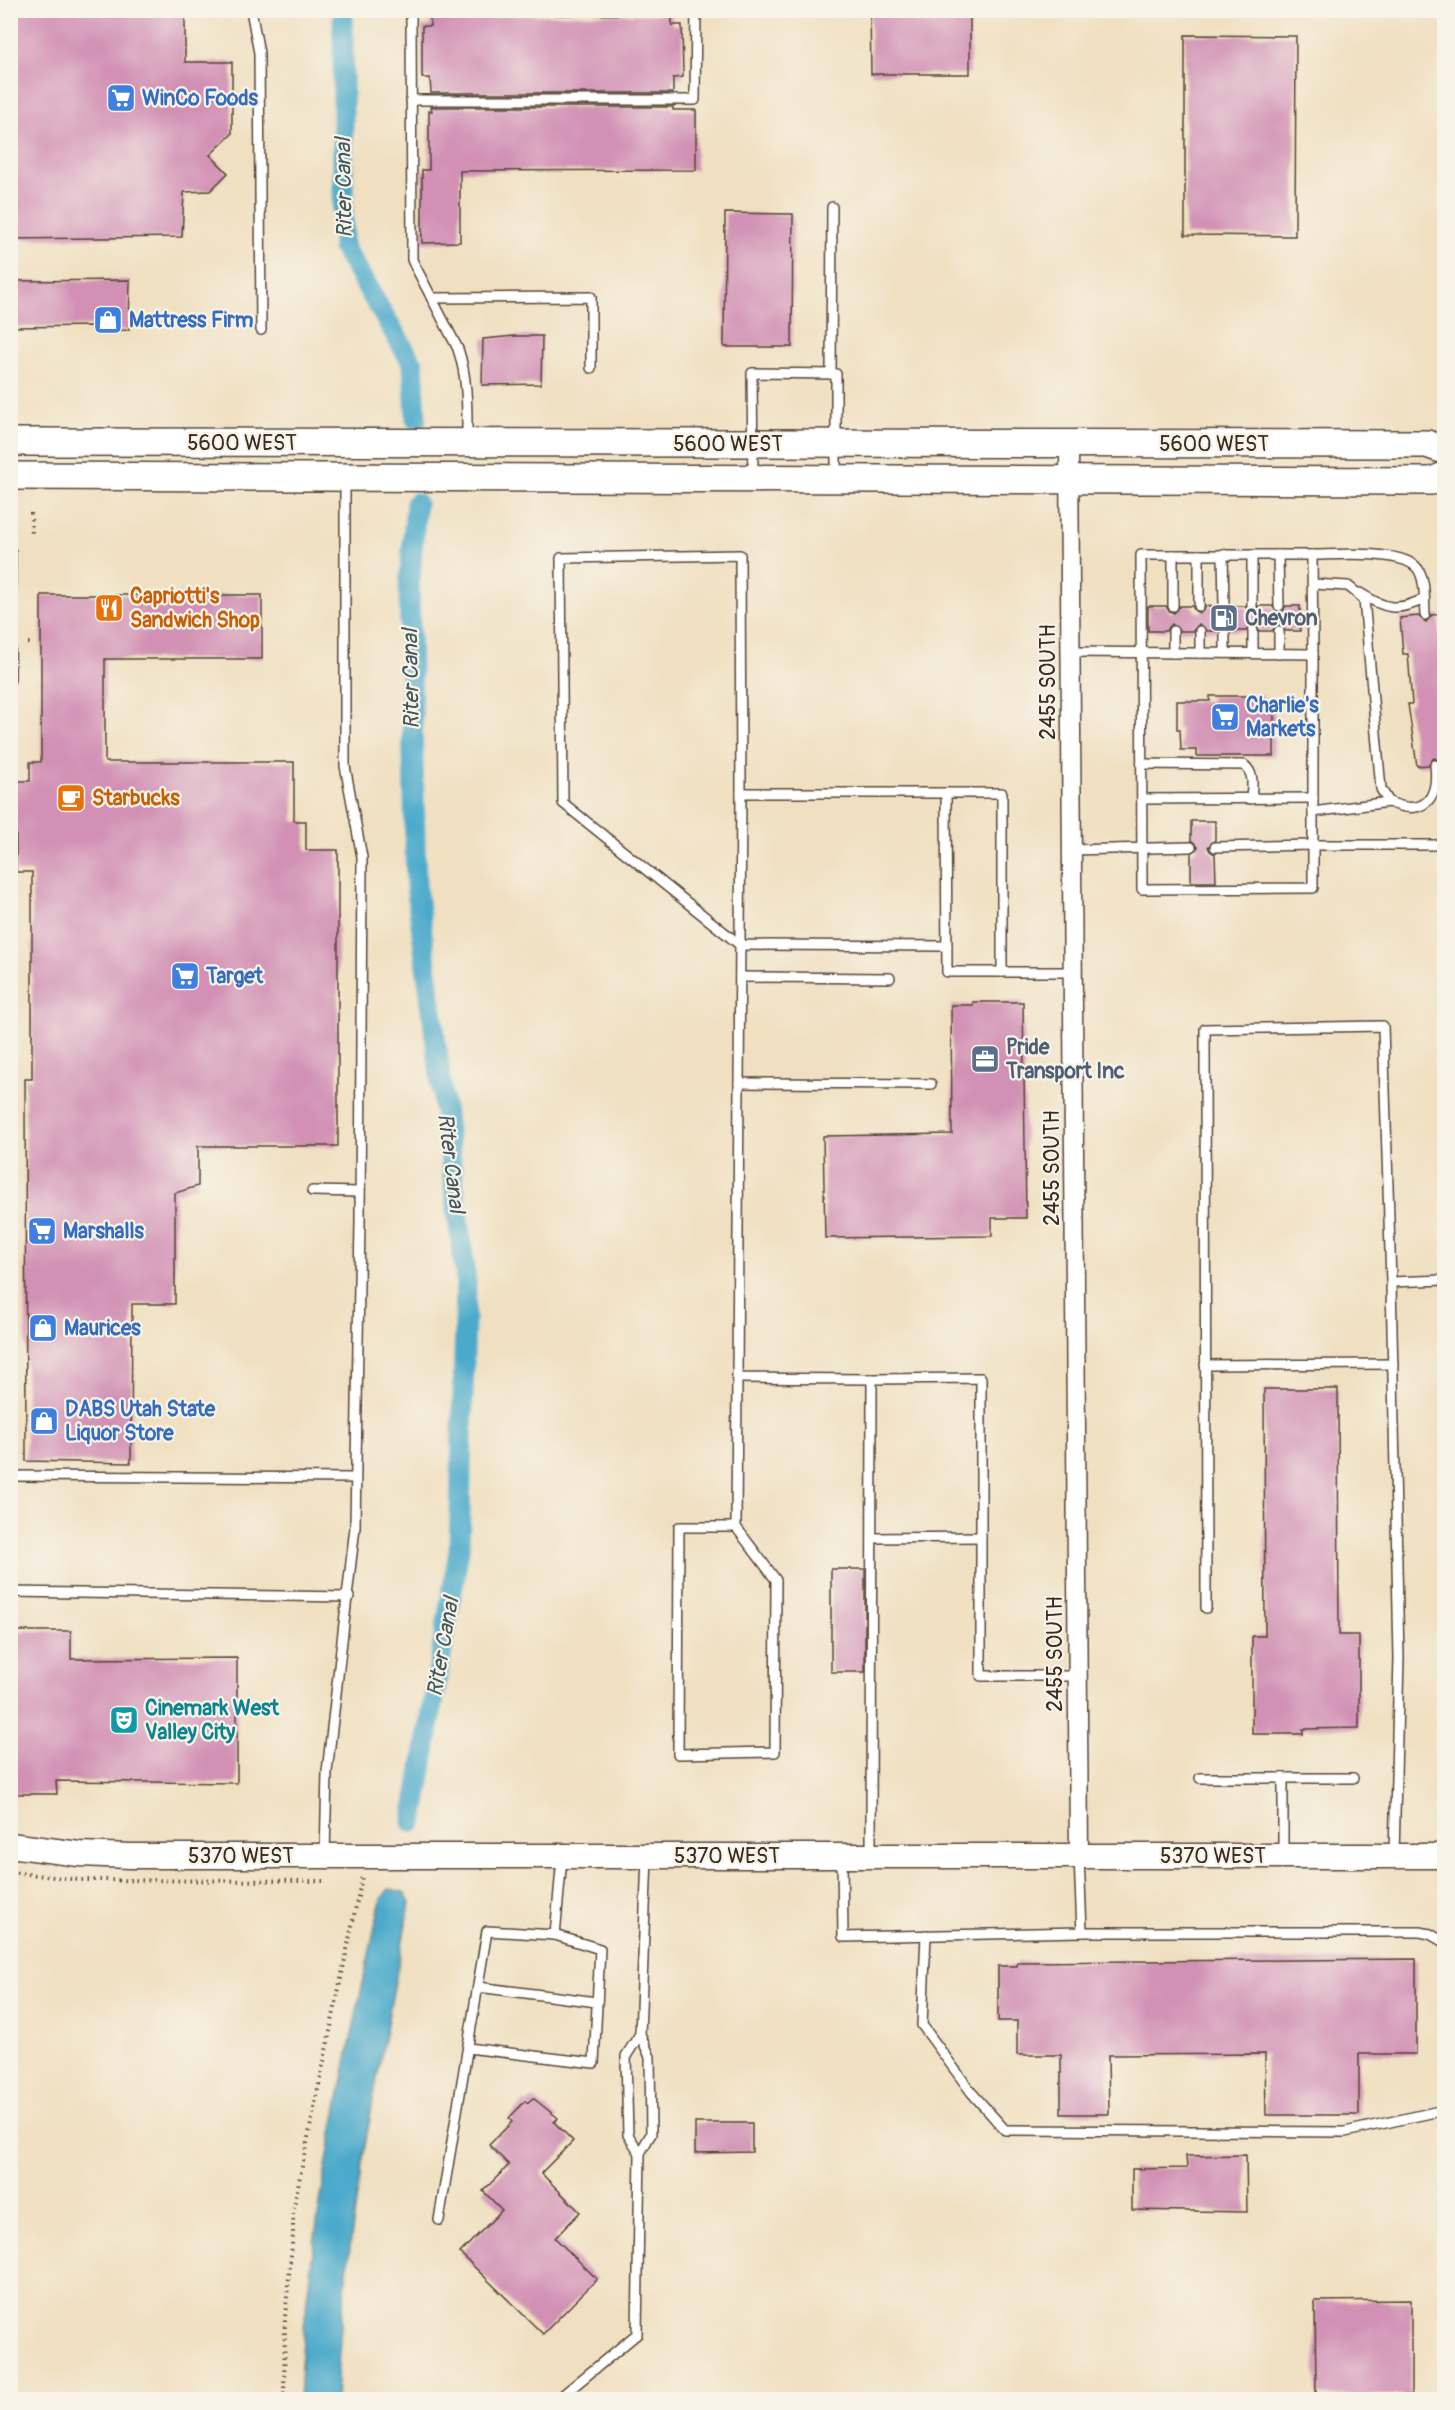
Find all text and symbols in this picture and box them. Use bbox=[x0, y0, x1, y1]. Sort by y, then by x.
supermarket icon: WinCo Foods bbox=[105, 82, 137, 114]
place label: WinCo Foods bbox=[142, 85, 259, 112]
water label: Riter Canal bbox=[329, 135, 359, 238]
shop icon: Mattress Firm bbox=[92, 304, 124, 336]
place label: Mattress Firm bbox=[129, 307, 254, 334]
street label: 5600 WEST bbox=[187, 430, 297, 457]
street label: 5600 WEST bbox=[673, 431, 783, 458]
street label: 5600 WEST bbox=[1159, 431, 1269, 458]
place label: Capriotti's Sandwich Shop bbox=[130, 583, 260, 634]
restaurant icon: Capriotti's Sandwich Shop bbox=[93, 592, 125, 624]
fuel station icon: Chevron bbox=[1208, 602, 1240, 634]
place label: Chevron bbox=[1245, 605, 1318, 632]
street label: 2455 SOUTH bbox=[1035, 624, 1062, 740]
water label: Riter Canal bbox=[396, 626, 426, 729]
place label: Charlie's Markets bbox=[1246, 692, 1319, 743]
supermarket icon: Charlie's Markets bbox=[1209, 701, 1241, 733]
cafe icon: Starbucks bbox=[55, 782, 87, 814]
place label: Starbucks bbox=[92, 785, 180, 812]
supermarket icon: Target bbox=[169, 960, 201, 992]
place label: Target bbox=[205, 963, 264, 990]
place label: Pride Transport Inc bbox=[1005, 1034, 1125, 1085]
office icon: Pride Transport Inc bbox=[969, 1043, 1001, 1075]
street label: 2455 SOUTH bbox=[1039, 1110, 1066, 1226]
water label: Riter Canal bbox=[431, 1112, 471, 1217]
supermarket icon: Marshalls bbox=[26, 1215, 58, 1247]
place label: Marshalls bbox=[63, 1218, 144, 1245]
shop icon: Maurices bbox=[27, 1312, 59, 1344]
place label: Maurices bbox=[64, 1315, 141, 1342]
place label: DABS Utah State Liquor Store bbox=[65, 1396, 216, 1447]
shop icon: DABS Utah State Liquor Store bbox=[28, 1405, 60, 1437]
water label: Riter Canal bbox=[421, 1593, 466, 1699]
street label: 2455 SOUTH bbox=[1042, 1596, 1069, 1712]
place label: Cinemark West Valley City bbox=[145, 1695, 279, 1746]
theatre icon: Cinemark West Valley City bbox=[108, 1704, 140, 1736]
street label: 5370 WEST bbox=[188, 1843, 294, 1870]
street label: 5370 WEST bbox=[674, 1843, 780, 1870]
street label: 5370 WEST bbox=[1160, 1843, 1266, 1870]

